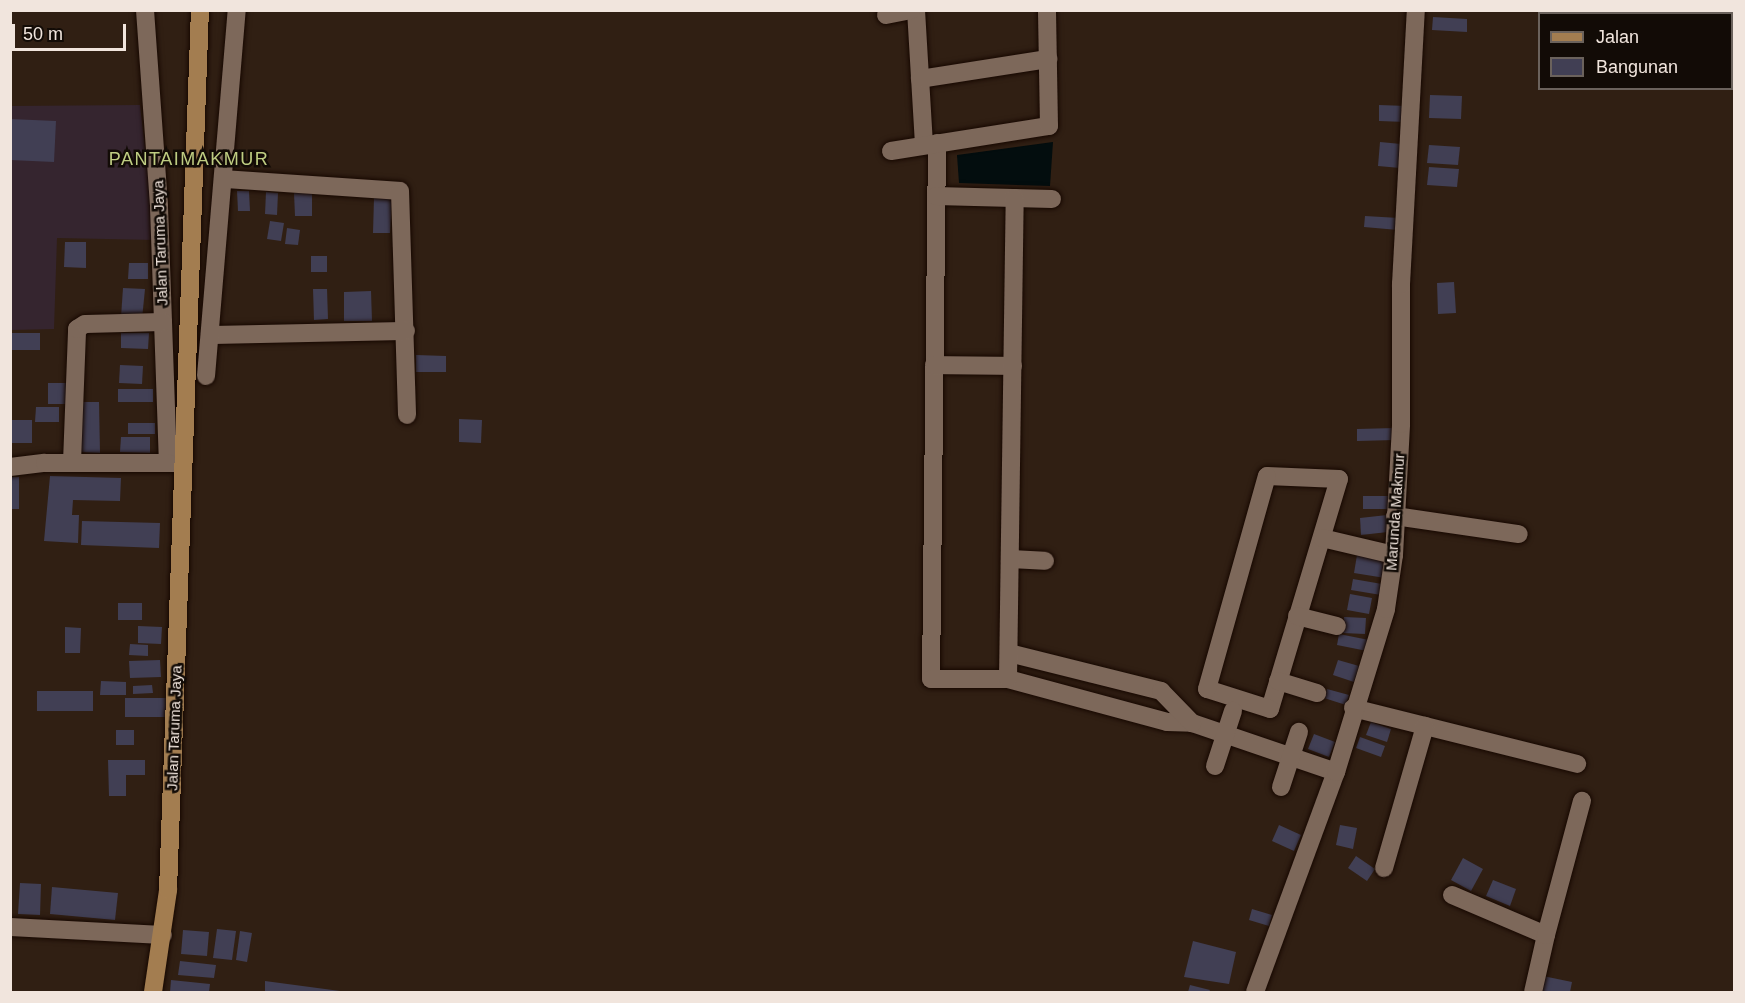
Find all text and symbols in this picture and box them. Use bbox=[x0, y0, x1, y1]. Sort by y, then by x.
scale bar bbox=[15, 12, 129, 50]
legend bbox=[1538, 12, 1733, 90]
text: 50 m bbox=[23, 24, 63, 44]
text: Jalan bbox=[1596, 27, 1639, 47]
text: Bangunan bbox=[1596, 57, 1678, 77]
district label: PANTAIMAKMUR bbox=[109, 148, 269, 170]
street label: Jalan Taruma Jaya bbox=[149, 180, 171, 306]
street label: Marunda Makmur bbox=[1382, 453, 1408, 571]
street label: Jalan Taruma Jaya bbox=[163, 665, 185, 791]

